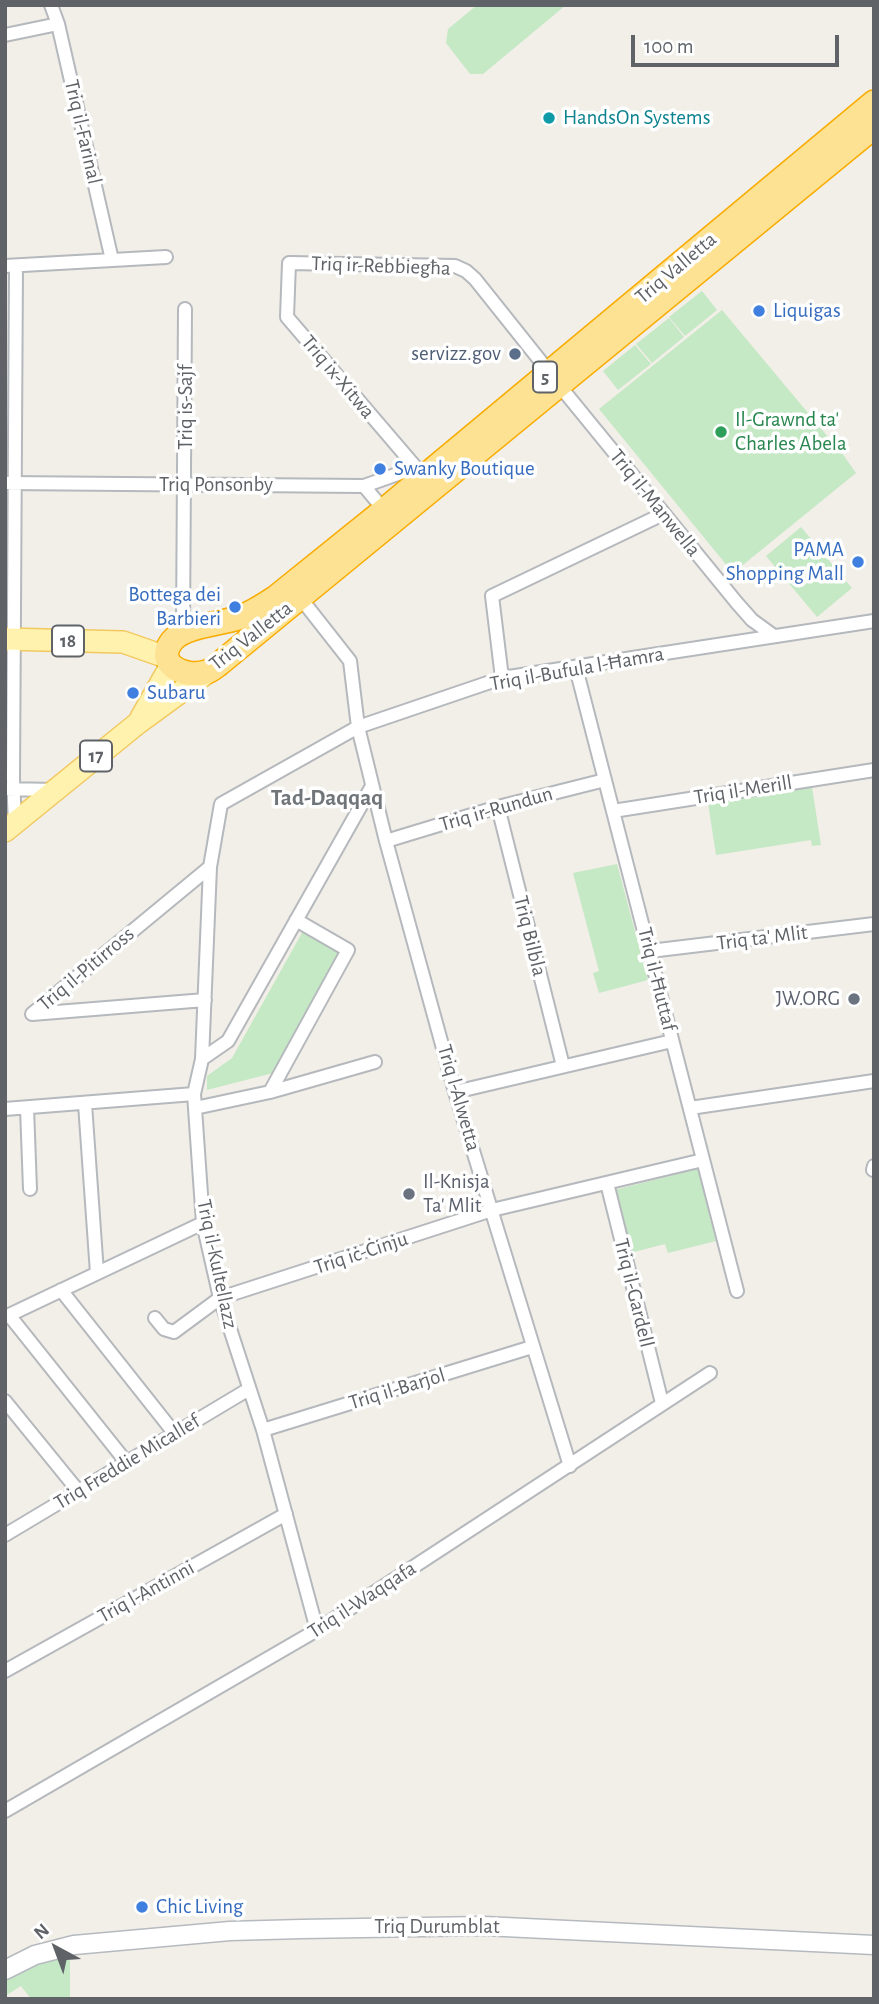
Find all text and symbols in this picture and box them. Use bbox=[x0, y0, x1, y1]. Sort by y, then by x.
scale bar bbox=[634, 21, 842, 65]
text: 100 m bbox=[644, 36, 694, 57]
street label: Triq il-Farinal bbox=[59, 77, 107, 187]
place label: HandsOn Systems bbox=[563, 105, 710, 131]
marker: HandsOn Systems bbox=[541, 110, 557, 126]
street label: Triq Valletta bbox=[630, 227, 722, 309]
street label: Triq ir-Rebbiegħa bbox=[311, 251, 451, 281]
place label: Liquigas bbox=[773, 298, 841, 324]
marker: Liquigas bbox=[751, 303, 767, 319]
street label: Triq ix-Xitwa bbox=[296, 330, 380, 424]
place label: servizz.gov bbox=[411, 341, 501, 367]
marker: servizz.gov bbox=[507, 346, 523, 362]
road number: 5 bbox=[533, 362, 557, 392]
street label: Triq is-Sajf bbox=[173, 364, 199, 450]
place label: Il-Grawnd ta' Charles Abela bbox=[735, 407, 847, 457]
marker: Il-Grawnd ta' Charles Abela bbox=[713, 424, 729, 440]
street label: Triq il-Manwella bbox=[604, 444, 706, 562]
place label: Swanky Boutique bbox=[394, 456, 535, 482]
marker: Swanky Boutique bbox=[372, 461, 388, 477]
street label: Triq Ponsonby bbox=[159, 472, 273, 498]
place label: PAMA Shopping Mall bbox=[726, 537, 844, 587]
marker: PAMA Shopping Mall bbox=[850, 554, 866, 570]
place label: Bottega dei Barbieri bbox=[128, 582, 221, 632]
street label: Triq Valletta bbox=[204, 596, 298, 676]
marker: Bottega dei Barbieri bbox=[227, 599, 243, 615]
road number: 18 bbox=[52, 626, 84, 656]
street label: Triq il-Bufula l-Ħamra bbox=[488, 641, 666, 697]
place label: Subaru bbox=[147, 680, 205, 706]
marker: Subaru bbox=[125, 685, 141, 701]
road number: 17 bbox=[80, 740, 112, 772]
street label: Triq il-Merill bbox=[692, 770, 794, 810]
street label: Triq ir-Rundun bbox=[436, 781, 556, 837]
district label: Tad-Daqqaq bbox=[271, 784, 383, 812]
street label: Triq Bilbla bbox=[508, 893, 552, 979]
street label: Triq ta' Mlit bbox=[715, 920, 809, 956]
street label: Triq il-Pitirross bbox=[33, 921, 139, 1017]
street label: Triq il-Ħuttaf bbox=[632, 925, 682, 1033]
place label: JW.ORG bbox=[776, 986, 840, 1012]
marker: JW.ORG bbox=[846, 991, 862, 1007]
street label: Triq l-Alwetta bbox=[432, 1042, 486, 1154]
place label: Il-Knisja Ta' Mlit bbox=[423, 1169, 490, 1219]
marker: Il-Knisja Ta' Mlit bbox=[401, 1186, 417, 1202]
street label: Triq il-Kultellazz bbox=[191, 1197, 243, 1331]
street label: Triq iċ-Ċinju bbox=[311, 1226, 411, 1280]
street label: Triq il-Gardell bbox=[608, 1236, 660, 1350]
street label: Triq il-Barjol bbox=[346, 1362, 448, 1416]
street label: Triq Freddie Micallef bbox=[50, 1409, 204, 1515]
street label: Triq l-Antinni bbox=[93, 1555, 199, 1629]
street label: Triq il-Waqqafa bbox=[303, 1556, 421, 1644]
place label: Chic Living bbox=[156, 1894, 243, 1920]
marker: Chic Living bbox=[134, 1899, 150, 1915]
north arrow bbox=[21, 1913, 91, 1983]
street label: Triq Durumblat bbox=[374, 1914, 500, 1940]
text: N bbox=[31, 1920, 53, 1943]

